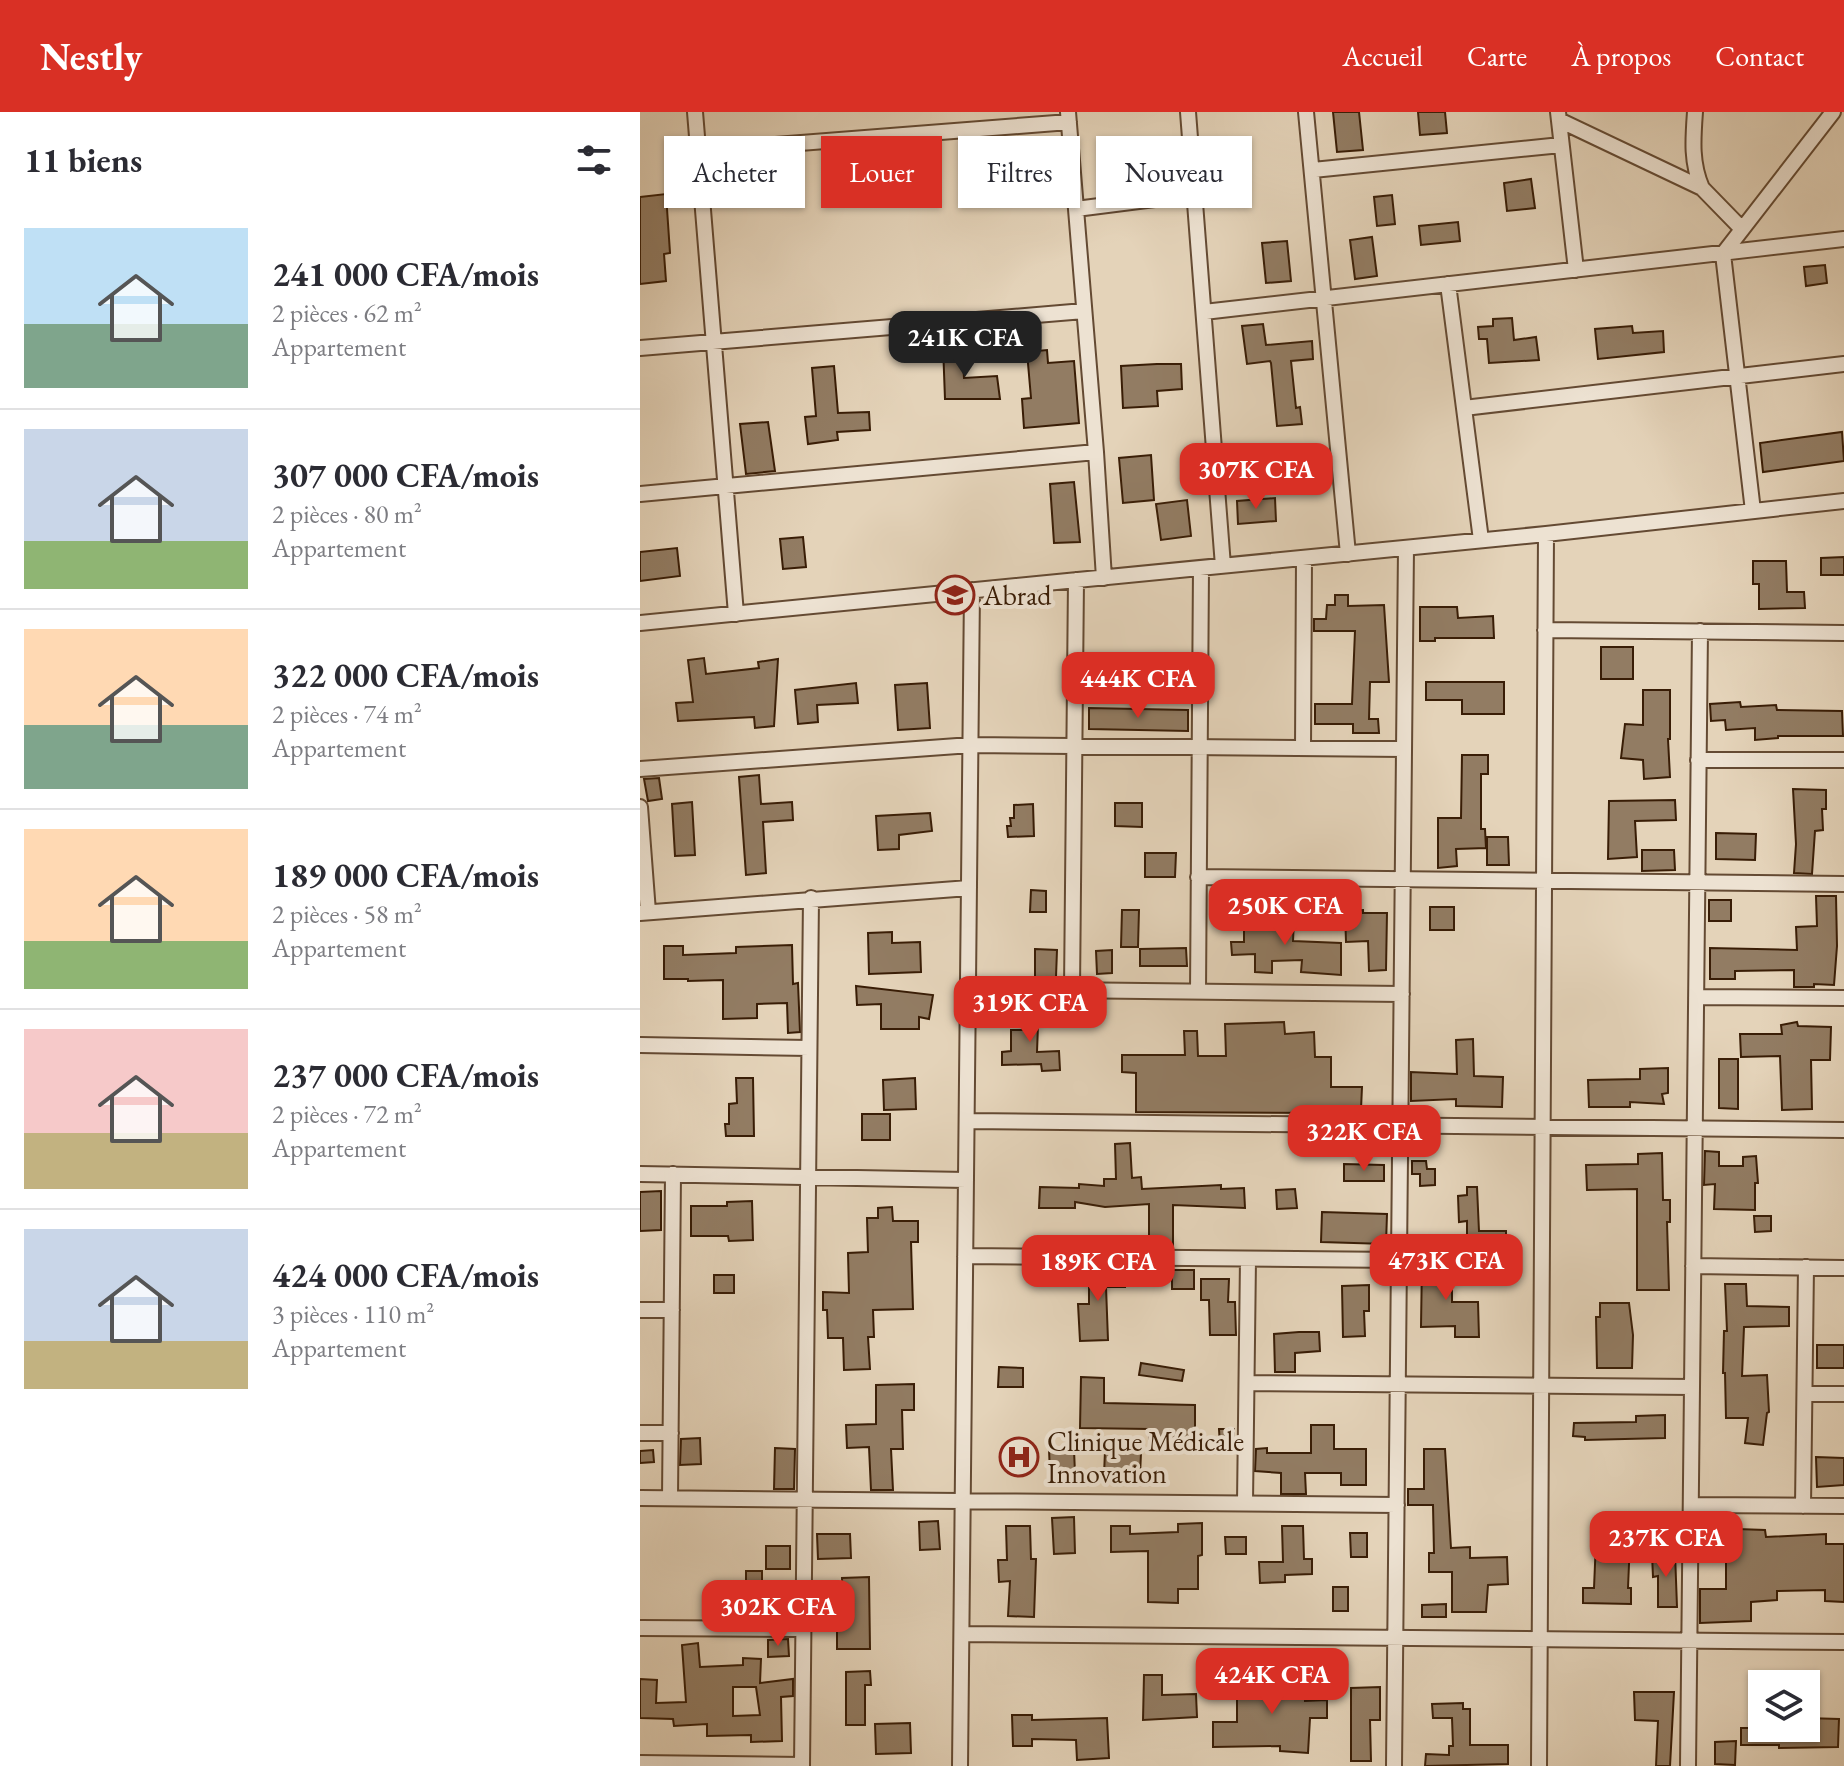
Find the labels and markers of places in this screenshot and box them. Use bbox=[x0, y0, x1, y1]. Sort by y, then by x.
pin: 241K CFA bbox=[882, 311, 1048, 379]
pin: 307K CFA bbox=[1173, 443, 1339, 511]
school or university icon: Abrad bbox=[934, 574, 976, 616]
place label: Abrad bbox=[982, 577, 1052, 613]
pin: 444K CFA bbox=[1055, 652, 1221, 720]
pin: 250K CFA bbox=[1202, 879, 1368, 947]
pin: 319K CFA bbox=[947, 976, 1113, 1044]
pin: 322K CFA bbox=[1281, 1105, 1447, 1173]
pin: 473K CFA bbox=[1363, 1234, 1529, 1302]
pin: 189K CFA bbox=[1015, 1235, 1181, 1303]
place label: Clinique Médicale Innovation bbox=[1047, 1423, 1244, 1491]
hospital icon: Clinique Médicale Innovation bbox=[998, 1436, 1040, 1478]
pin: 237K CFA bbox=[1583, 1511, 1749, 1579]
pin: 302K CFA bbox=[695, 1580, 861, 1648]
pin: 424K CFA bbox=[1189, 1648, 1355, 1716]

